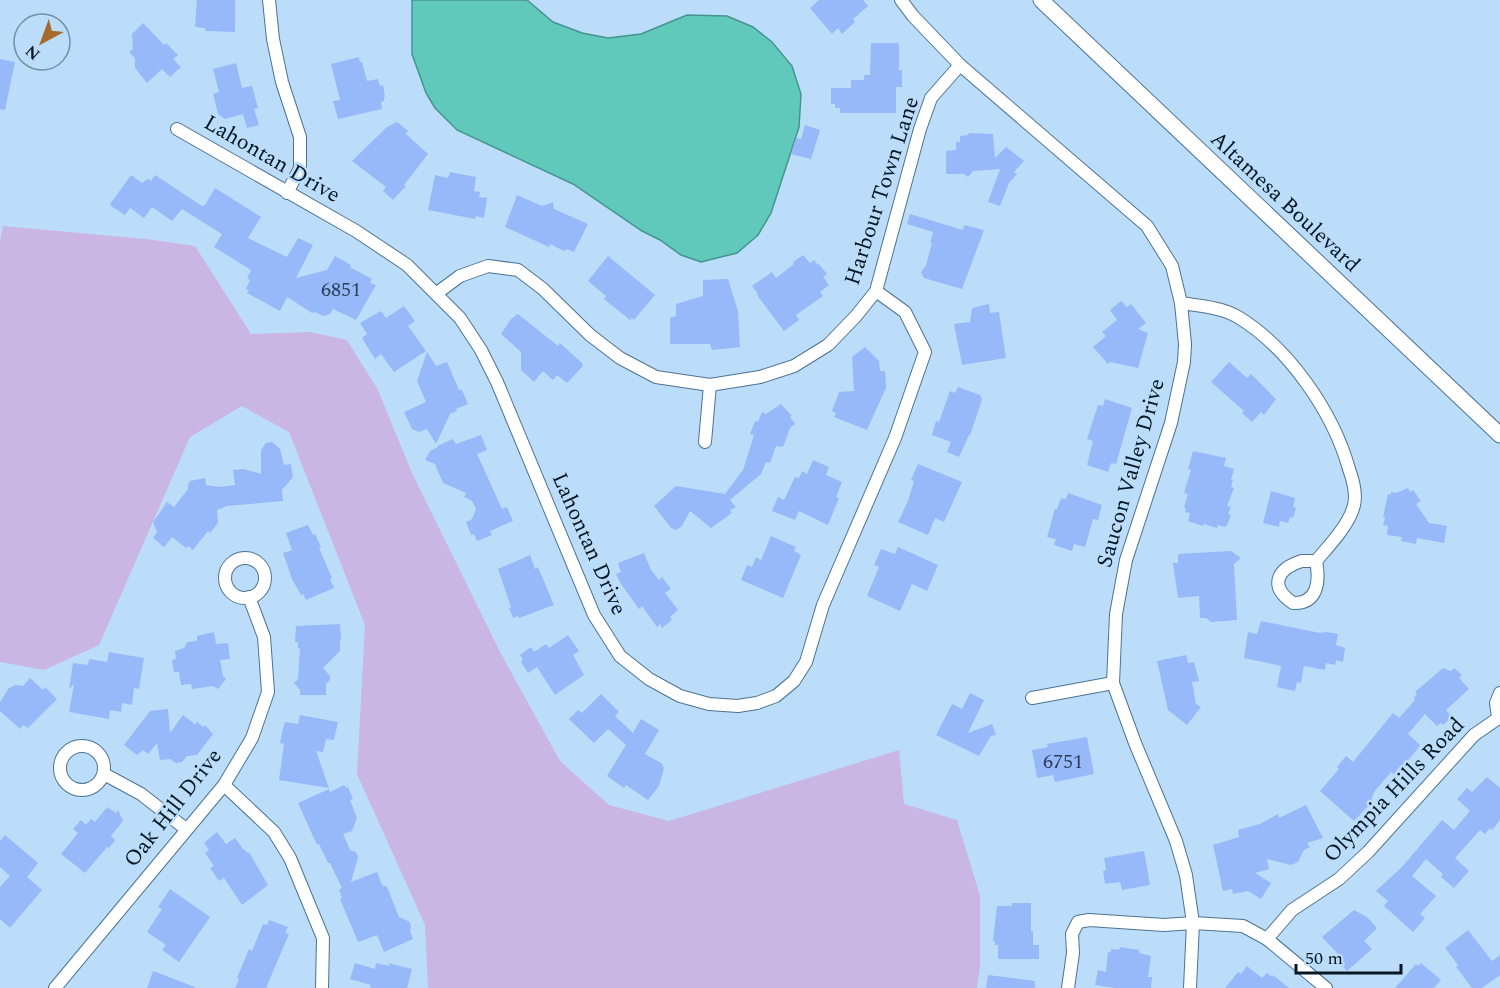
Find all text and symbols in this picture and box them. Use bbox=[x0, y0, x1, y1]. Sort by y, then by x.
north arrow bbox=[12, 12, 72, 72]
text: N bbox=[20, 39, 46, 66]
street label: Harbour Town Lane bbox=[836, 92, 928, 290]
street label: Lahontan Drive bbox=[198, 107, 346, 211]
street label: Altamesa Boulevard bbox=[1202, 123, 1368, 281]
house number: 6851 bbox=[321, 275, 361, 305]
street label: Saucon Valley Drive bbox=[1088, 375, 1174, 571]
street label: Lahontan Drive bbox=[543, 468, 635, 620]
street label: Olympia Hills Road bbox=[1316, 710, 1472, 870]
street label: Oak Hill Drive bbox=[116, 741, 230, 875]
house number: 6751 bbox=[1043, 747, 1083, 777]
scale bar bbox=[1296, 937, 1401, 975]
text: 50 m bbox=[1305, 945, 1343, 972]

